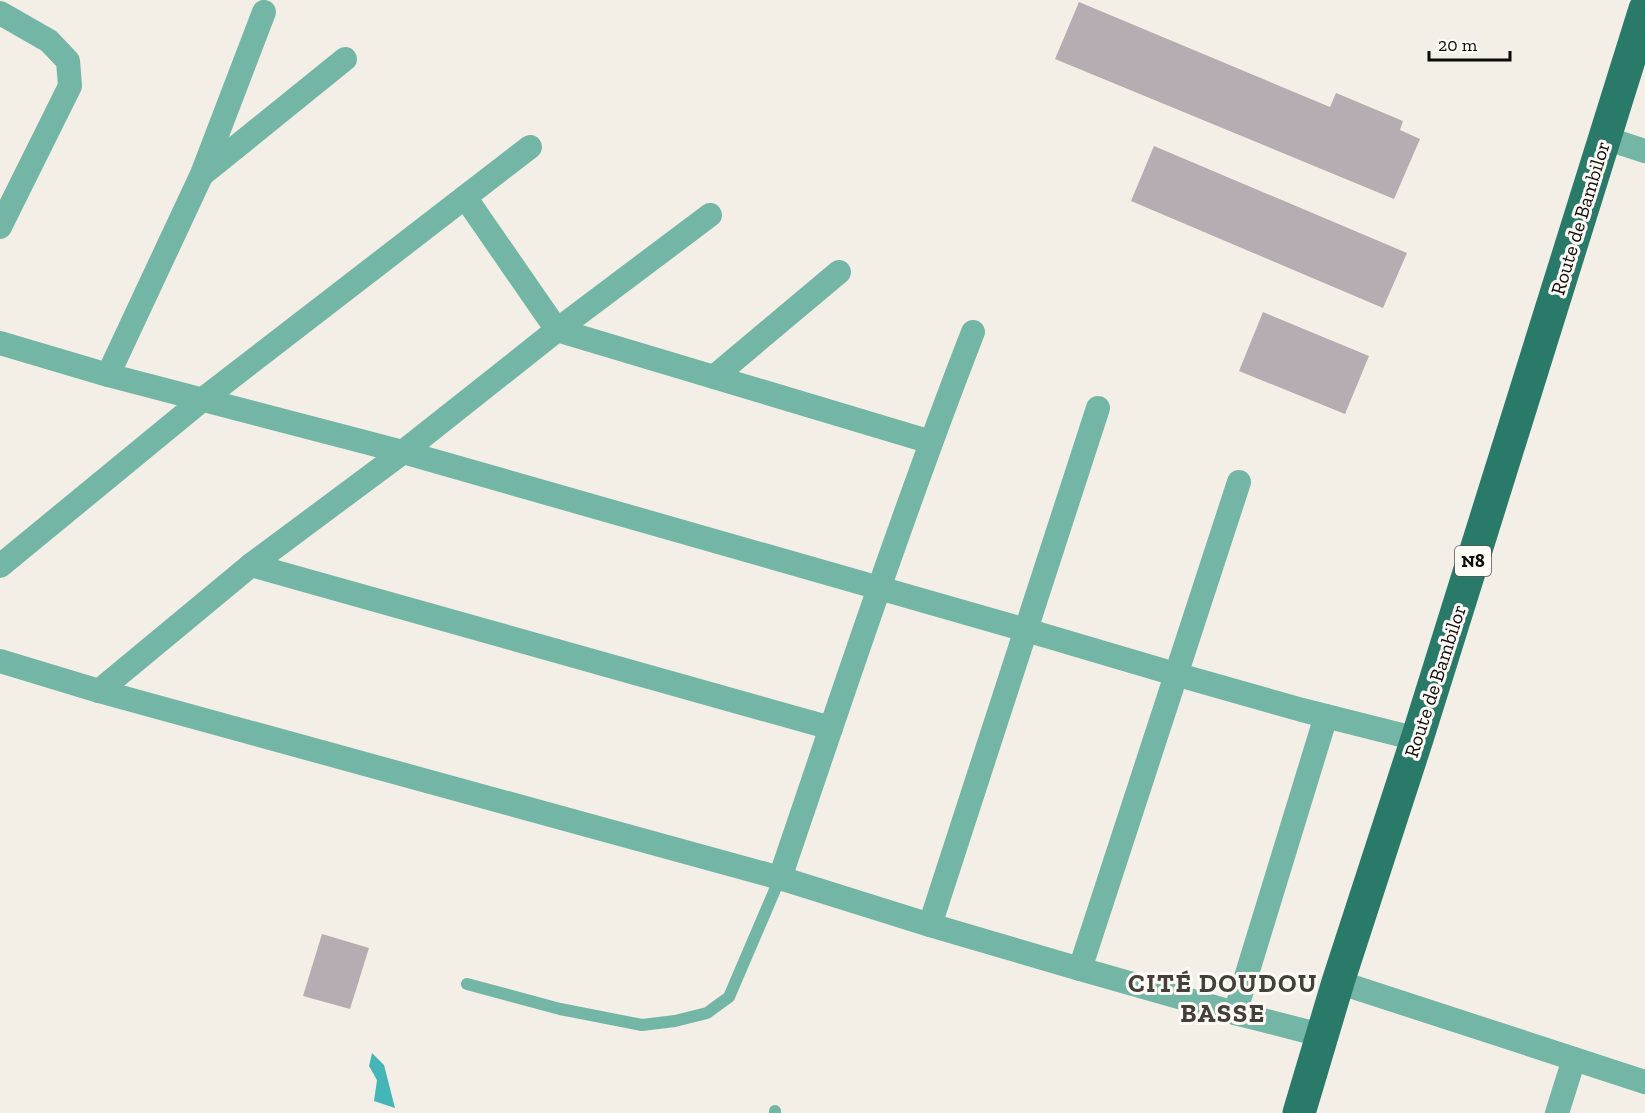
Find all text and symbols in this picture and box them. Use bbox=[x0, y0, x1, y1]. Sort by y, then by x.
scale bar bbox=[1429, 24, 1510, 62]
text: 20 m bbox=[1438, 34, 1478, 56]
street label: Route de Bambilor bbox=[1545, 138, 1615, 298]
road number: N8 bbox=[1455, 546, 1491, 576]
street label: Route de Bambilor bbox=[1399, 602, 1471, 760]
district label: CITÉ DOUDOU BASSE bbox=[1128, 967, 1318, 1029]

